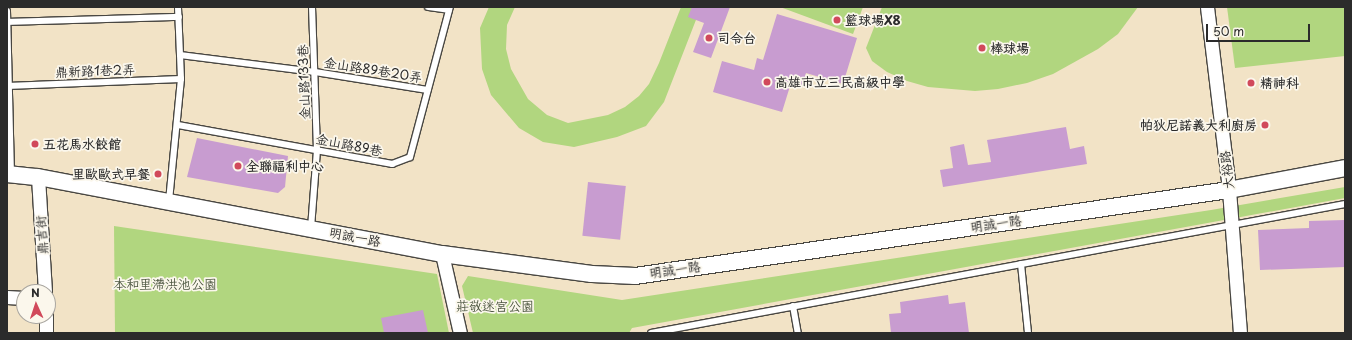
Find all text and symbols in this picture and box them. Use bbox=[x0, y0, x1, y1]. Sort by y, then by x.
place label: 籃球場X8 bbox=[845, 12, 901, 28]
marker: 籃球場X8 bbox=[832, 15, 842, 25]
scale bar bbox=[1208, 16, 1312, 42]
text: 50 m bbox=[1213, 22, 1244, 40]
place label: 司令台 bbox=[717, 30, 756, 46]
marker: 司令台 bbox=[704, 33, 714, 43]
place label: 棒球場 bbox=[990, 40, 1029, 56]
marker: 棒球場 bbox=[977, 43, 987, 53]
street label: 金山路133巷 bbox=[295, 44, 313, 120]
street label: 金山路89巷20弄 bbox=[323, 55, 423, 85]
street label: 鼎新路1巷2弄 bbox=[55, 62, 135, 80]
place label: 高雄市立三民高級中學 bbox=[775, 74, 905, 90]
place label: 精神科 bbox=[1260, 75, 1299, 91]
marker: 高雄市立三民高級中學 bbox=[762, 77, 772, 87]
marker: 精神科 bbox=[1245, 77, 1257, 89]
place label: 帕狄尼諾義大利廚房 bbox=[1140, 117, 1257, 133]
marker: 帕狄尼諾義大利廚房 bbox=[1260, 120, 1270, 130]
street label: 金山路89巷 bbox=[314, 131, 384, 159]
place label: 五花馬水餃館 bbox=[43, 136, 121, 152]
marker: 五花馬水餃館 bbox=[30, 139, 40, 149]
street label: 大裕路 bbox=[1217, 150, 1237, 190]
place label: 全聯福利中心 bbox=[246, 158, 324, 174]
marker: 全聯福利中心 bbox=[233, 161, 243, 171]
place label: 里歐歐式早餐 bbox=[72, 166, 150, 182]
marker: 里歐歐式早餐 bbox=[153, 169, 163, 179]
street label: 明誠一路 bbox=[969, 213, 1023, 235]
street label: 鼎吉街 bbox=[33, 215, 51, 255]
street label: 明誠一路 bbox=[328, 224, 382, 250]
street label: 明誠一路 bbox=[648, 259, 702, 281]
park label: 本和里滯洪池公園 bbox=[113, 276, 217, 292]
north arrow bbox=[16, 284, 56, 324]
text: N bbox=[31, 284, 40, 301]
park label: 莊敬迷宮公園 bbox=[456, 298, 534, 314]

